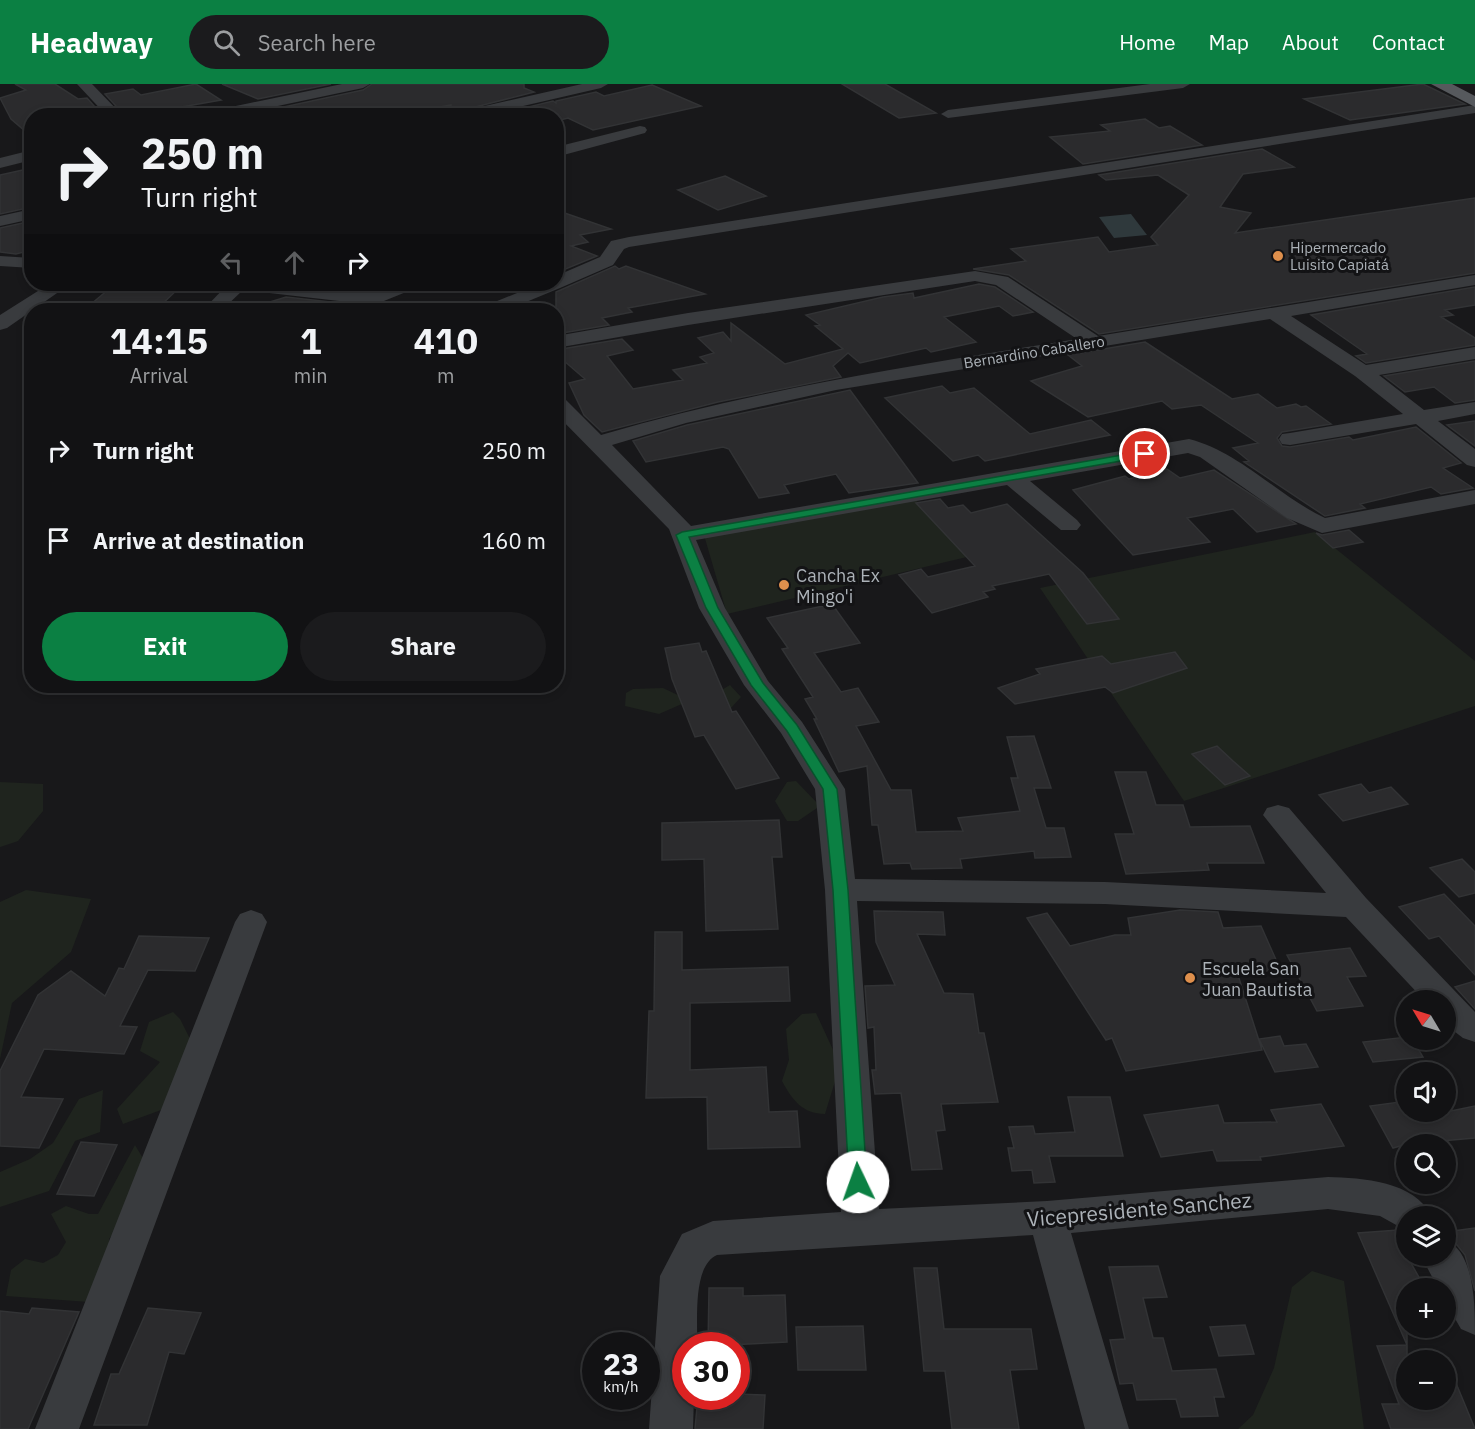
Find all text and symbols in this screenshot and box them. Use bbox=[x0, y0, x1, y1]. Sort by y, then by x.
search box bbox=[189, 15, 609, 69]
text: Headway bbox=[30, 24, 153, 61]
icon: search bbox=[210, 26, 243, 59]
text: Search here bbox=[258, 28, 376, 57]
text: Home bbox=[1119, 28, 1176, 56]
text: Map bbox=[1209, 28, 1249, 56]
text: About bbox=[1282, 28, 1339, 56]
text: Contact bbox=[1372, 28, 1445, 56]
text: 250 m bbox=[141, 126, 264, 181]
icon: right bbox=[42, 132, 120, 210]
text: Turn right bbox=[141, 179, 258, 214]
place label: Hipermercado Luisito Capiatá bbox=[1290, 238, 1389, 274]
icon: left bbox=[215, 246, 248, 279]
icon: ahead bbox=[278, 246, 311, 279]
icon: right bbox=[341, 246, 374, 279]
marker: Hipermercado Luisito Capiatá bbox=[1271, 249, 1285, 263]
text: 14:15 bbox=[110, 317, 208, 364]
text: 1 bbox=[300, 317, 322, 364]
text: 410 bbox=[413, 317, 478, 364]
street label: Bernardino Caballero bbox=[962, 331, 1106, 373]
text: Arrival bbox=[130, 362, 188, 389]
text: min bbox=[294, 362, 328, 389]
text: m bbox=[437, 362, 455, 389]
pin bbox=[1119, 428, 1170, 479]
icon: right bbox=[42, 434, 75, 467]
text: Turn right bbox=[93, 436, 194, 465]
text: 250 m bbox=[482, 436, 546, 465]
icon: arrive bbox=[1128, 437, 1161, 470]
icon: arrive bbox=[42, 524, 75, 557]
text: Arrive at destination bbox=[93, 526, 304, 555]
text: 160 m bbox=[482, 526, 546, 555]
place label: Cancha Ex Mingo'i bbox=[796, 564, 880, 608]
marker: Cancha Ex Mingo'i bbox=[777, 578, 791, 592]
button: Exit bbox=[42, 612, 288, 681]
button: Share bbox=[300, 612, 546, 681]
place label: Escuela San Juan Bautista bbox=[1202, 957, 1313, 1001]
marker: Escuela San Juan Bautista bbox=[1183, 971, 1197, 985]
north arrow bbox=[1396, 990, 1456, 1050]
map controls bbox=[1396, 990, 1456, 1410]
button: sound bbox=[1396, 1062, 1456, 1122]
button: search bbox=[1396, 1134, 1456, 1194]
position arrow bbox=[826, 1150, 890, 1214]
street label: Vicepresidente Sanchez bbox=[1026, 1185, 1253, 1233]
button: layers bbox=[1396, 1206, 1456, 1266]
button: + bbox=[1396, 1278, 1456, 1338]
speed limit sign: 30 bbox=[672, 1332, 750, 1410]
text: 23 bbox=[603, 1344, 639, 1383]
button: − bbox=[1396, 1350, 1456, 1410]
text: km/h bbox=[603, 1377, 639, 1396]

